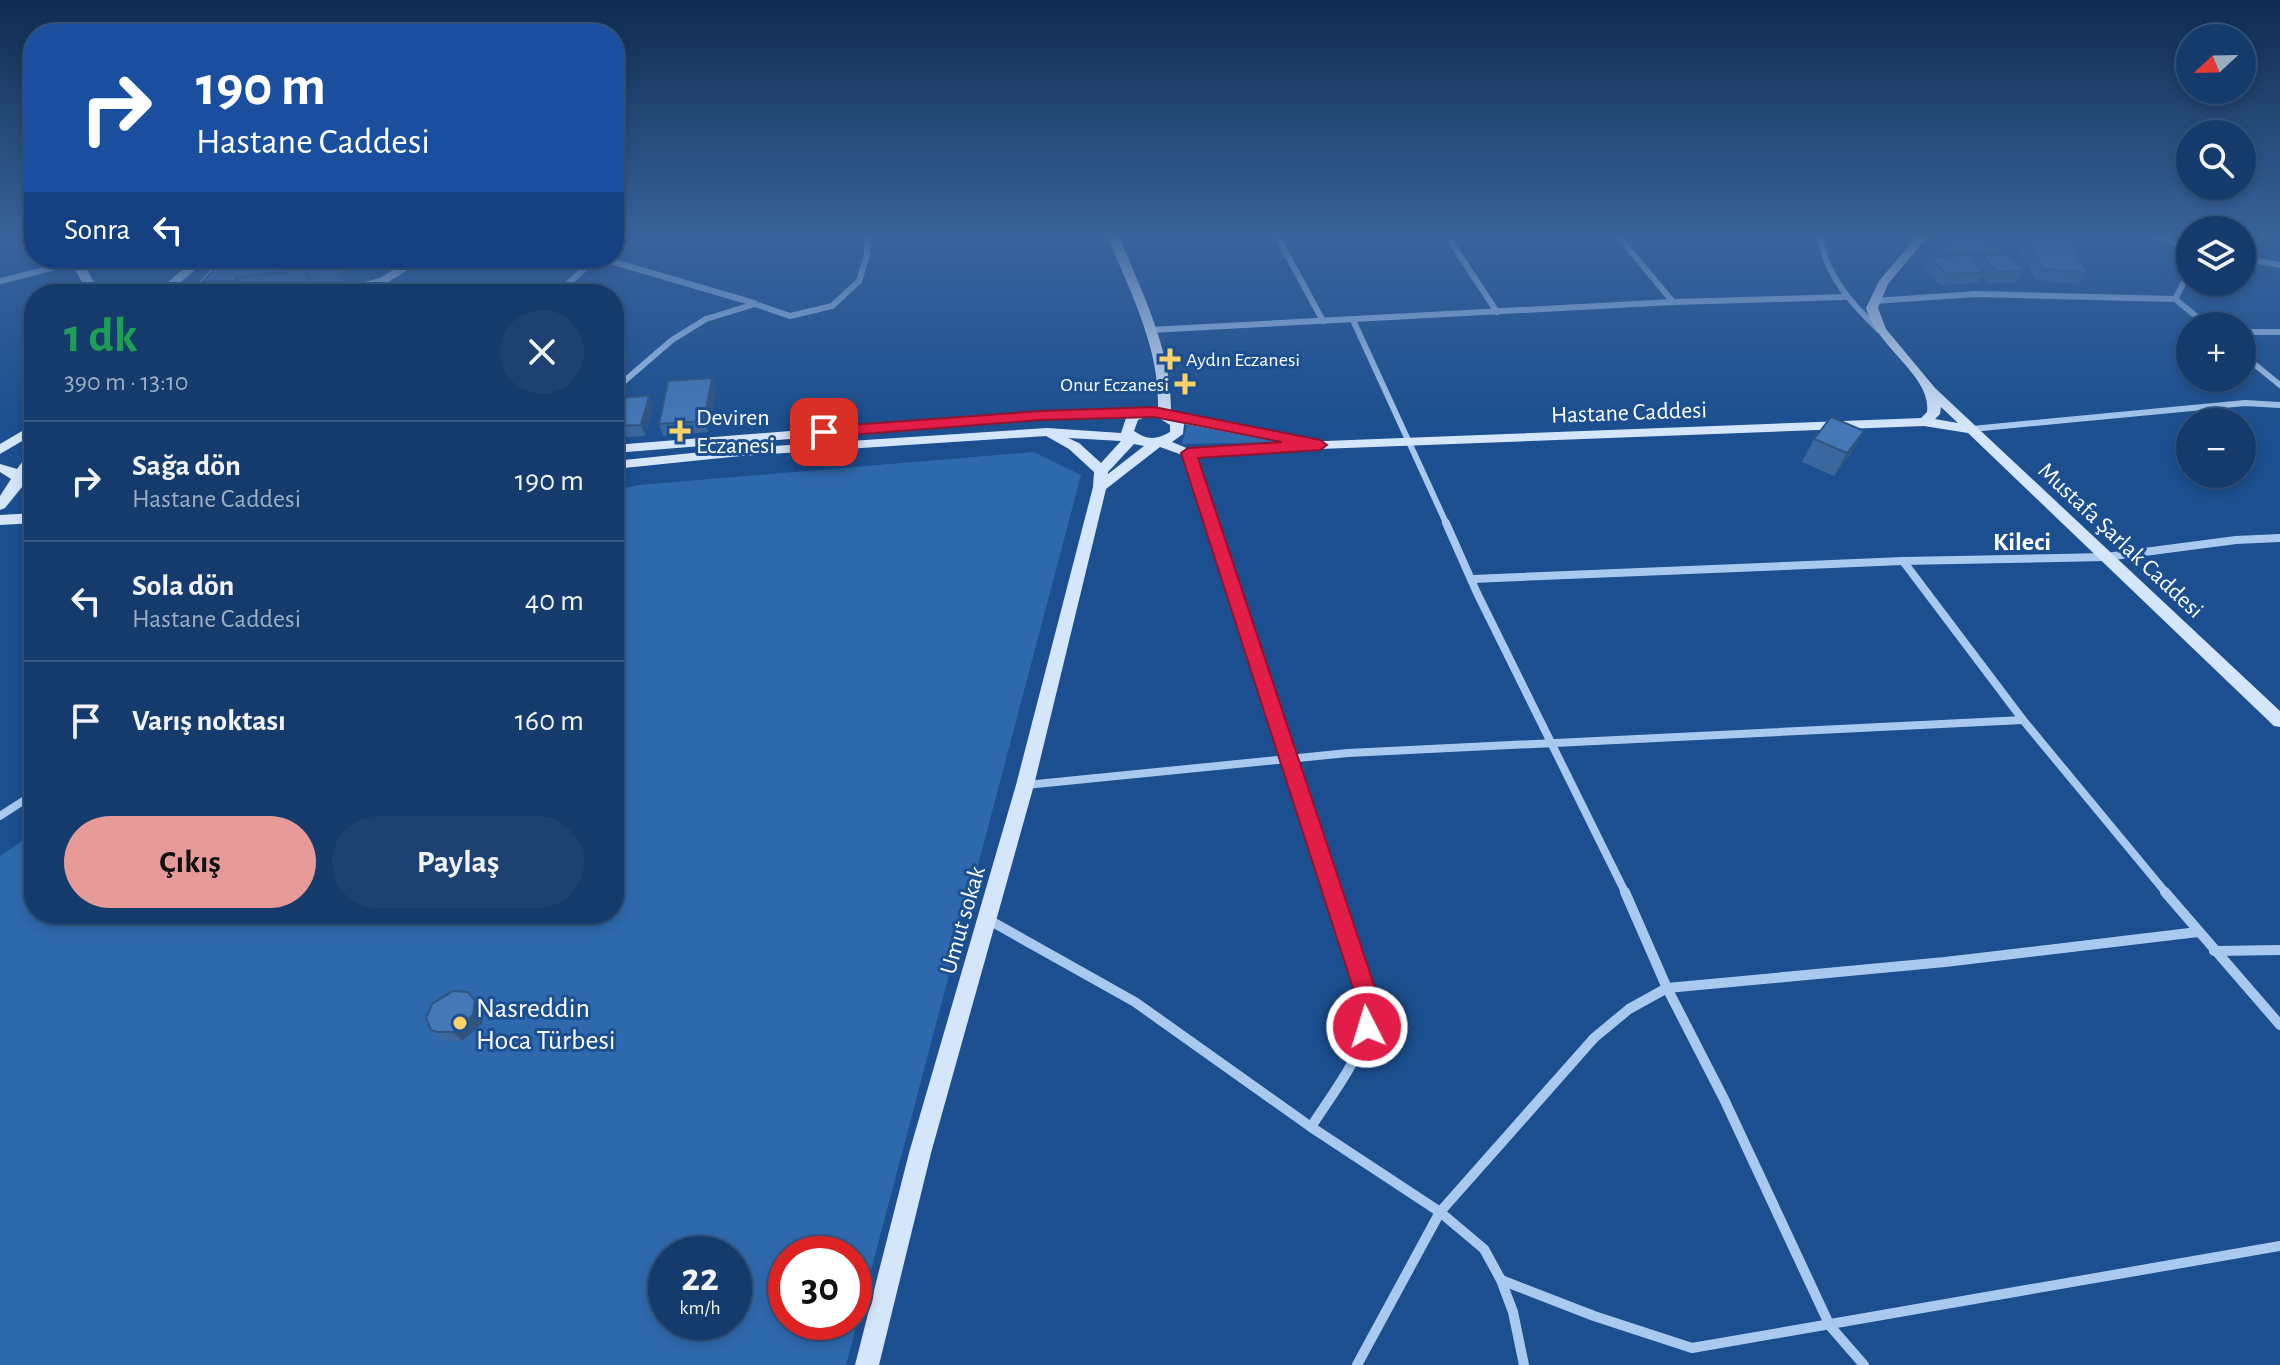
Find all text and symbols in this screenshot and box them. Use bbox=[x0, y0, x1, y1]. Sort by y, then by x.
north arrow bbox=[2176, 24, 2256, 104]
map controls bbox=[2176, 24, 2256, 488]
icon: right bbox=[64, 56, 168, 160]
text: 190 m bbox=[196, 59, 326, 115]
button: search bbox=[2176, 120, 2256, 200]
text: Hastane Caddesi bbox=[196, 124, 430, 160]
icon: left bbox=[146, 208, 190, 252]
text: Sonra bbox=[64, 215, 130, 245]
button: layers bbox=[2176, 216, 2256, 296]
button: close bbox=[500, 310, 584, 394]
button: + bbox=[2176, 312, 2256, 392]
text: 1 dk bbox=[64, 313, 138, 361]
marker: Aydın Eczanesi bbox=[1161, 350, 1179, 368]
place label: Aydın Eczanesi bbox=[1186, 350, 1300, 370]
text: 390 m · 13:10 bbox=[64, 369, 189, 395]
place label: Onur Eczanesi bbox=[1060, 375, 1169, 395]
marker: Onur Eczanesi bbox=[1176, 375, 1194, 393]
pin bbox=[790, 398, 858, 466]
street label: Hastane Caddesi bbox=[1551, 398, 1707, 428]
place label: Deviren Eczanesi bbox=[696, 406, 775, 458]
button: − bbox=[2176, 408, 2256, 488]
icon: arrive bbox=[802, 410, 846, 454]
marker: Deviren Eczanesi bbox=[671, 422, 689, 440]
text: Sağa dön bbox=[132, 451, 241, 481]
street label: Mustafa Şarlak Caddesi bbox=[2033, 458, 2207, 623]
icon: right bbox=[64, 459, 108, 503]
text: 190 m bbox=[515, 466, 584, 496]
text: Hastane Caddesi bbox=[132, 486, 301, 512]
district label: Kileci bbox=[1993, 529, 2051, 555]
text: Sola dön bbox=[132, 571, 234, 601]
icon: left bbox=[64, 579, 108, 623]
text: 40 m bbox=[525, 586, 584, 616]
text: Hastane Caddesi bbox=[132, 606, 301, 632]
icon: arrive bbox=[64, 699, 108, 743]
text: Varış noktası bbox=[132, 706, 286, 736]
text: 160 m bbox=[515, 706, 584, 736]
button: Çıkış bbox=[64, 816, 316, 908]
button: Paylaş bbox=[332, 816, 584, 908]
street label: Umut sokak bbox=[936, 864, 990, 977]
position arrow bbox=[1325, 985, 1409, 1069]
place label: Nasreddin Hoca Türbesi bbox=[476, 995, 616, 1055]
marker: Nasreddin Hoca Türbesi bbox=[451, 1014, 469, 1032]
speed limit sign: 30 bbox=[768, 1236, 872, 1340]
text: 22 bbox=[681, 1258, 719, 1298]
text: km/h bbox=[679, 1298, 721, 1318]

